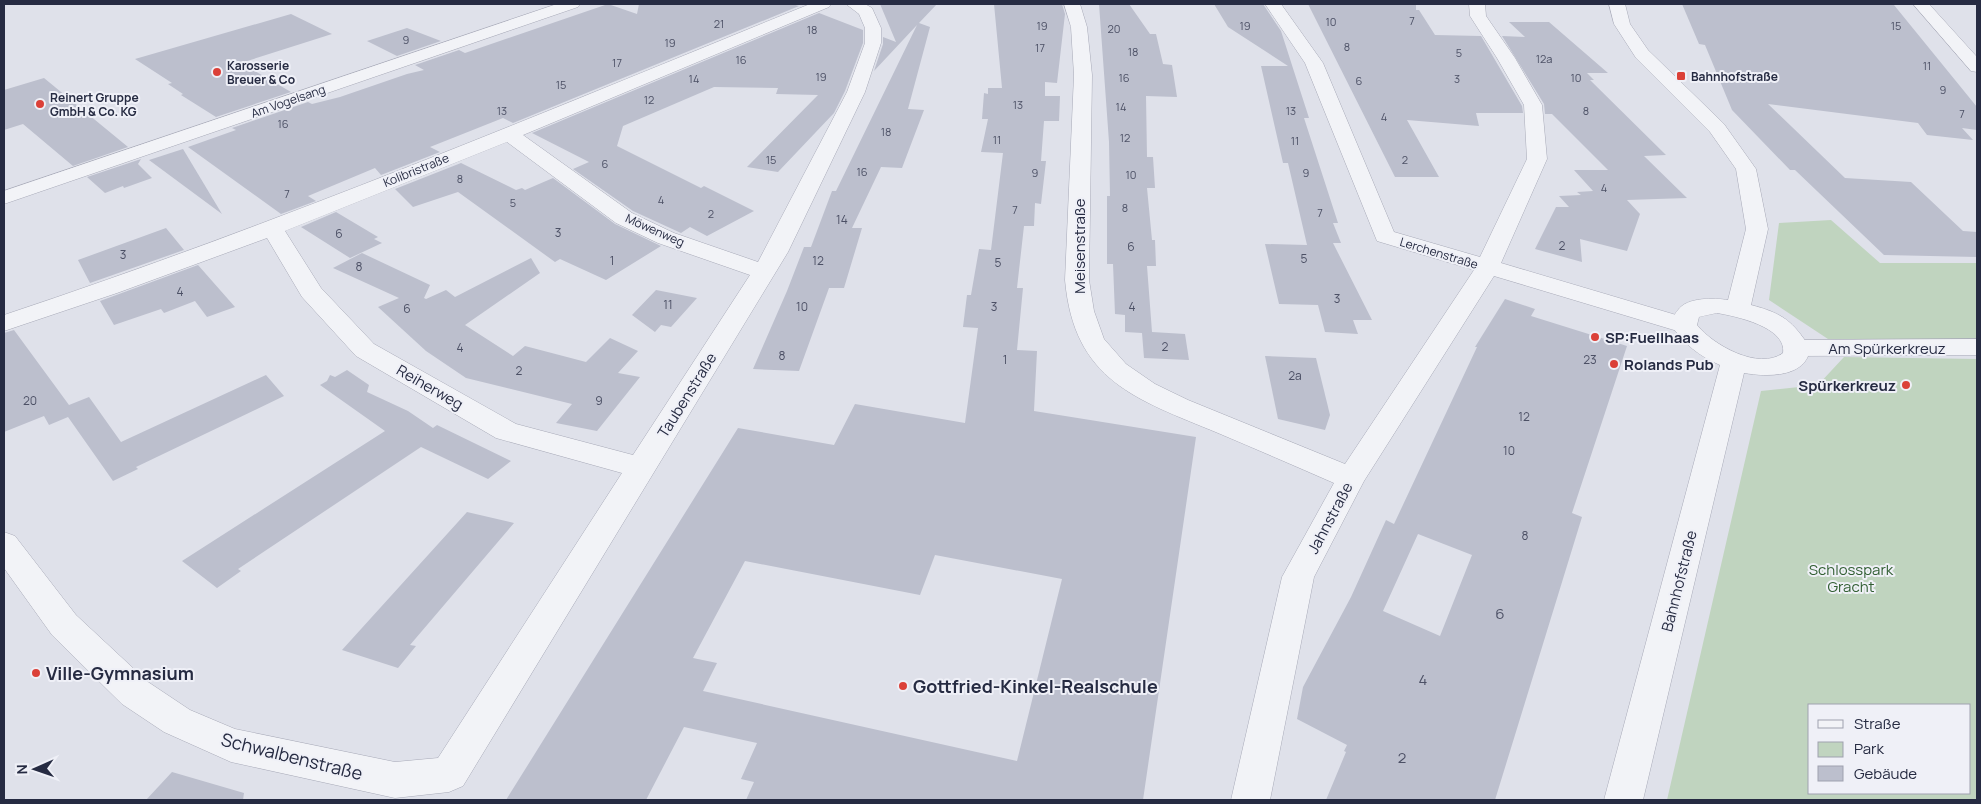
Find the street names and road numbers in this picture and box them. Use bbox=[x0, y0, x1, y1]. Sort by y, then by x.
street label: Am Vogelsang bbox=[248, 80, 328, 122]
street label: Kolibristraße bbox=[381, 149, 451, 191]
street label: Meisenstraße bbox=[1069, 198, 1090, 294]
street label: Möwenweg bbox=[623, 209, 687, 251]
street label: Lerchenstraße bbox=[1398, 233, 1480, 273]
street label: Am Spürkerkreuz bbox=[1828, 338, 1946, 359]
street label: Taubenstraße bbox=[653, 348, 722, 442]
street label: Reiherweg bbox=[393, 359, 467, 415]
street label: Jahnstraße bbox=[1302, 478, 1358, 557]
street label: Bahnhofstraße bbox=[1656, 528, 1702, 634]
street label: Schwalbenstraße bbox=[219, 727, 365, 785]

